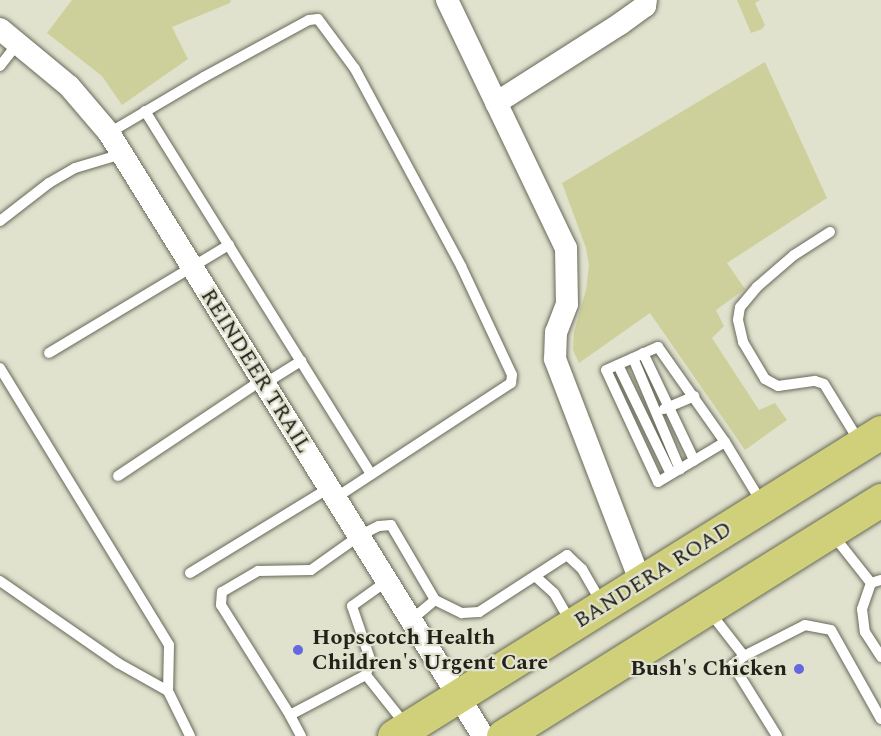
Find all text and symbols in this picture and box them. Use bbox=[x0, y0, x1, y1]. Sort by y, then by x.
street label: REINDEER TRAIL bbox=[195, 284, 317, 458]
street label: BANDERA ROAD bbox=[569, 516, 737, 634]
place label: Hopscotch Health Children's Urgent Care bbox=[312, 624, 548, 676]
marker: Hopscotch Health Children's Urgent Care bbox=[289, 641, 307, 659]
place label: Bush's Chicken bbox=[630, 656, 787, 682]
marker: Bush's Chicken bbox=[792, 662, 806, 676]

